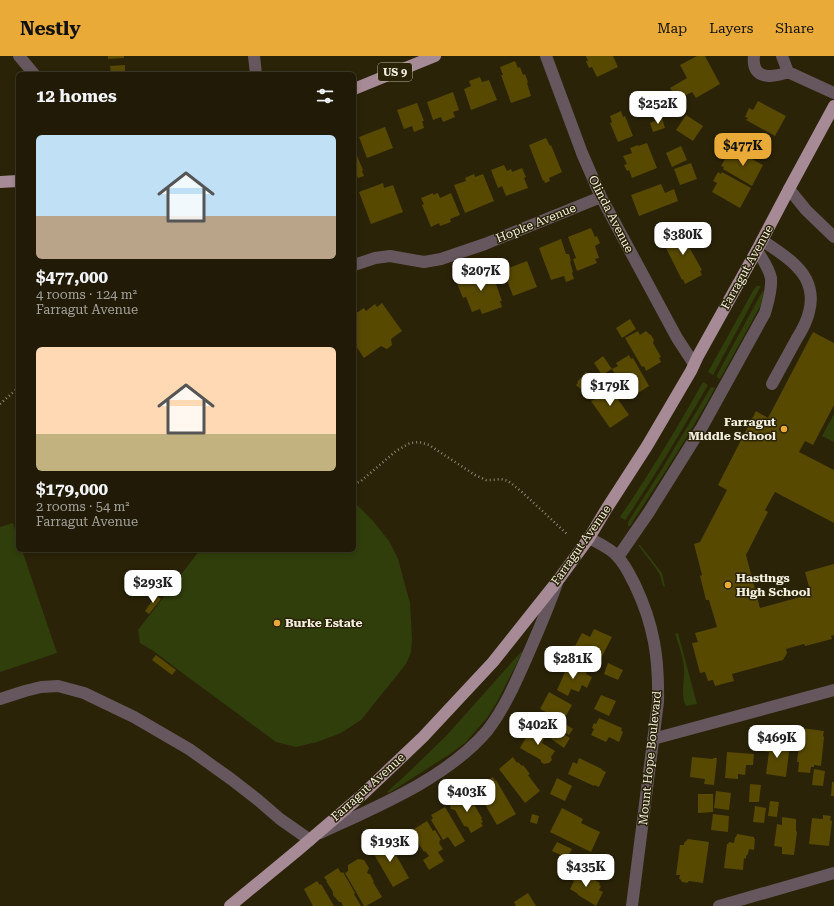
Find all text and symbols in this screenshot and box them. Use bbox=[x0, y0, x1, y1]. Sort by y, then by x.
text: Nestly bbox=[20, 17, 81, 40]
text: Map bbox=[657, 20, 687, 36]
text: Layers bbox=[709, 20, 753, 36]
text: Share bbox=[775, 20, 814, 36]
road number: US 9 bbox=[378, 63, 412, 81]
icon: filters bbox=[314, 85, 336, 107]
text: 12 homes bbox=[36, 86, 117, 106]
pin: $252K bbox=[630, 91, 686, 125]
text: $252K bbox=[638, 96, 678, 111]
pin: $477K bbox=[715, 133, 771, 167]
text: $477K bbox=[723, 138, 763, 153]
icon: home bbox=[150, 161, 222, 233]
street label: Olinda Avenue bbox=[585, 173, 637, 255]
street label: Hopke Avenue bbox=[494, 200, 578, 245]
pin: $380K bbox=[655, 222, 711, 256]
street label: Farragut Avenue bbox=[718, 222, 776, 312]
text: $380K bbox=[663, 227, 703, 242]
pin: $207K bbox=[453, 258, 509, 292]
text: $207K bbox=[461, 263, 501, 278]
text: $477,000 bbox=[36, 267, 108, 287]
text: 4 rooms · 124 m² bbox=[36, 287, 137, 302]
text: Farragut Avenue bbox=[36, 302, 138, 317]
icon: home bbox=[150, 373, 222, 445]
pin: $179K bbox=[582, 373, 638, 407]
text: $179K bbox=[590, 378, 630, 393]
place label: Farragut Middle School bbox=[688, 415, 776, 443]
marker: Farragut Middle School bbox=[779, 424, 789, 434]
text: $179,000 bbox=[36, 479, 108, 499]
text: 2 rooms · 54 m² bbox=[36, 499, 130, 514]
street label: Farragut Avenue bbox=[548, 502, 614, 588]
text: Farragut Avenue bbox=[36, 514, 138, 529]
pin: $293K bbox=[125, 570, 181, 604]
place label: Hastings High School bbox=[736, 571, 811, 599]
text: $293K bbox=[133, 575, 173, 590]
marker: Hastings High School bbox=[723, 580, 733, 590]
place label: Burke Estate bbox=[285, 616, 363, 630]
marker: Burke Estate bbox=[272, 618, 282, 628]
pin: $281K bbox=[545, 646, 601, 680]
text: $281K bbox=[553, 651, 593, 666]
street label: Mount Hope Boulevard bbox=[636, 690, 664, 826]
pin: $402K bbox=[510, 712, 566, 746]
text: $402K bbox=[518, 717, 558, 732]
pin: $469K bbox=[749, 725, 805, 759]
text: $469K bbox=[757, 730, 797, 745]
street label: Farragut Avenue bbox=[328, 750, 408, 824]
pin: $403K bbox=[439, 779, 495, 813]
text: $403K bbox=[447, 784, 487, 799]
pin: $193K bbox=[362, 829, 418, 863]
text: $193K bbox=[370, 834, 410, 849]
pin: $435K bbox=[558, 854, 614, 888]
text: $435K bbox=[566, 859, 606, 874]

